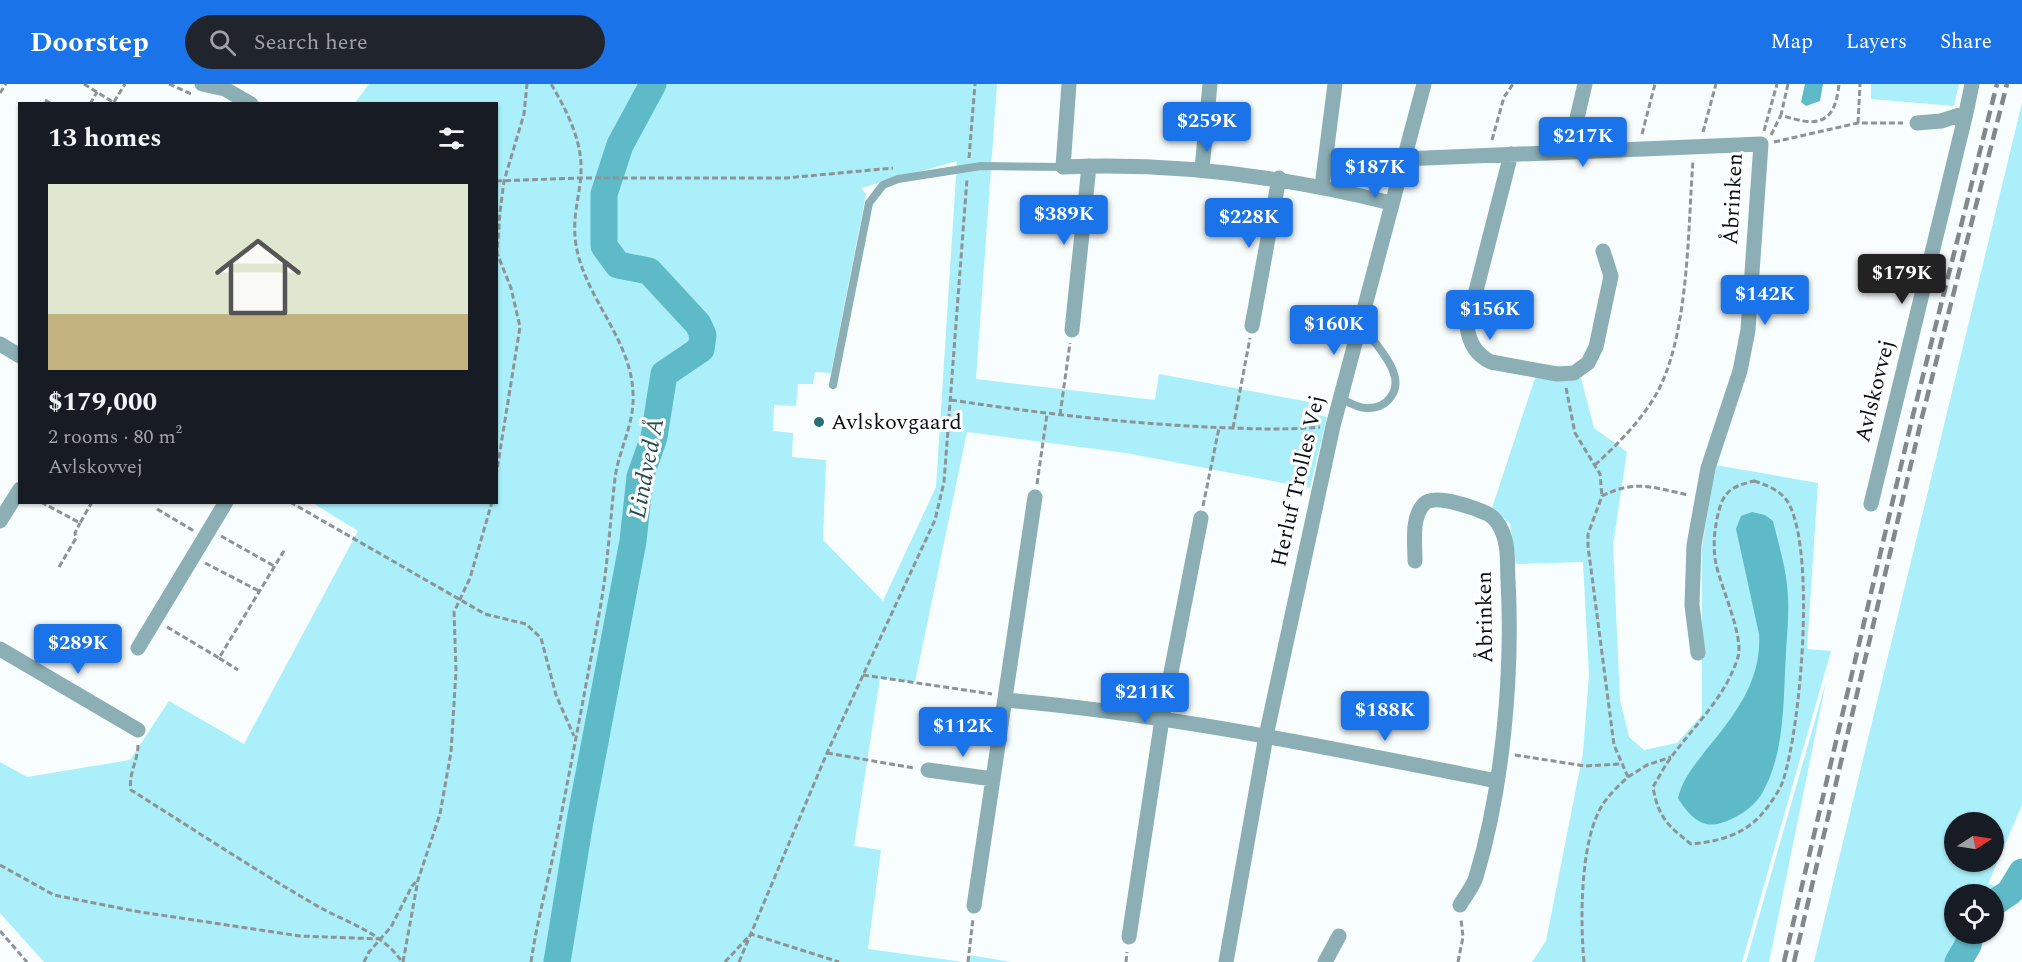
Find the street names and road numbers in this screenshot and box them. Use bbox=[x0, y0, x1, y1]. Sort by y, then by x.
street label: Åbrinken bbox=[1714, 152, 1752, 246]
street label: Avlskovvej bbox=[1846, 336, 1904, 446]
street label: Herluf Trolles Vej bbox=[1262, 392, 1334, 570]
street label: Åbrinken bbox=[1468, 571, 1502, 663]

